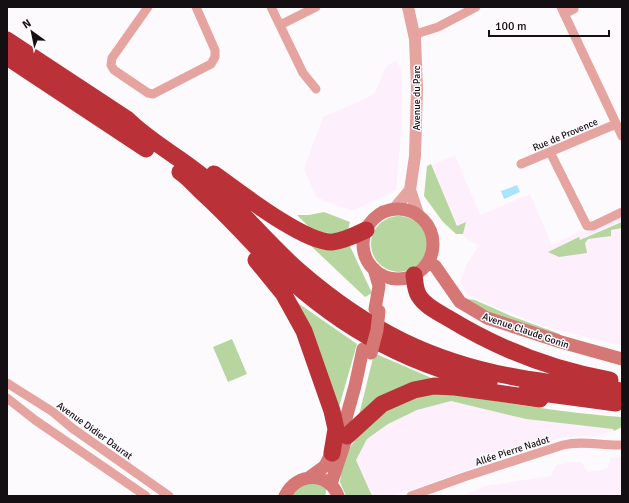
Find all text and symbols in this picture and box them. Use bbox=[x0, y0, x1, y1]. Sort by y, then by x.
north arrow bbox=[12, 12, 52, 52]
scale bar bbox=[489, 12, 609, 38]
text: N bbox=[20, 16, 34, 32]
text: 100 m bbox=[495, 19, 527, 34]
street label: Avenue du Parc bbox=[411, 65, 423, 131]
street label: Rue de Provence bbox=[531, 116, 600, 154]
street label: Avenue Claude Gonin bbox=[481, 310, 571, 351]
street label: Avenue Didier Daurat bbox=[54, 399, 135, 463]
street label: Allée Pierre Nadot bbox=[474, 433, 551, 469]

